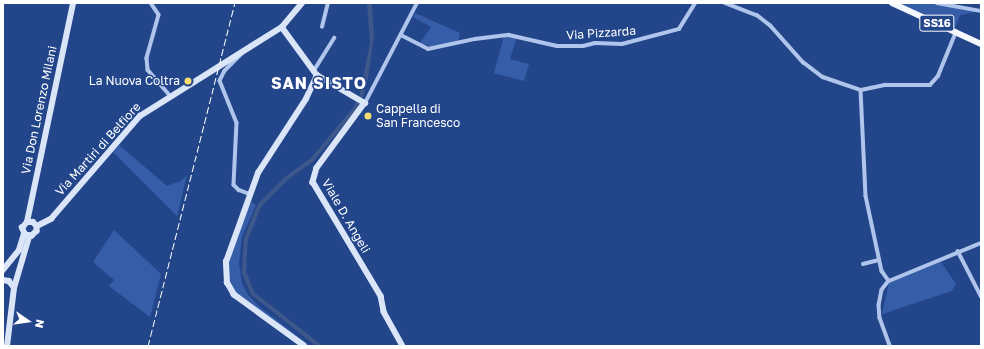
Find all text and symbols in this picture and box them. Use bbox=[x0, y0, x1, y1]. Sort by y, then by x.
road number: SS16 bbox=[919, 14, 955, 32]
street label: Via Pizzarda bbox=[566, 23, 636, 43]
street label: Via Don Lorenzo Milani bbox=[18, 44, 60, 176]
district label: SAN SISTO bbox=[271, 73, 367, 93]
place label: La Nuova Coltra bbox=[89, 74, 180, 88]
marker: La Nuova Coltra bbox=[183, 76, 193, 86]
street label: Via Martiri di Belfiore bbox=[52, 99, 144, 199]
place label: Cappella di San Francesco bbox=[376, 102, 460, 130]
marker: Cappella di San Francesco bbox=[363, 111, 373, 121]
street label: Viale D. Angeli bbox=[319, 176, 373, 256]
north arrow bbox=[8, 301, 48, 341]
text: N bbox=[33, 318, 47, 329]

